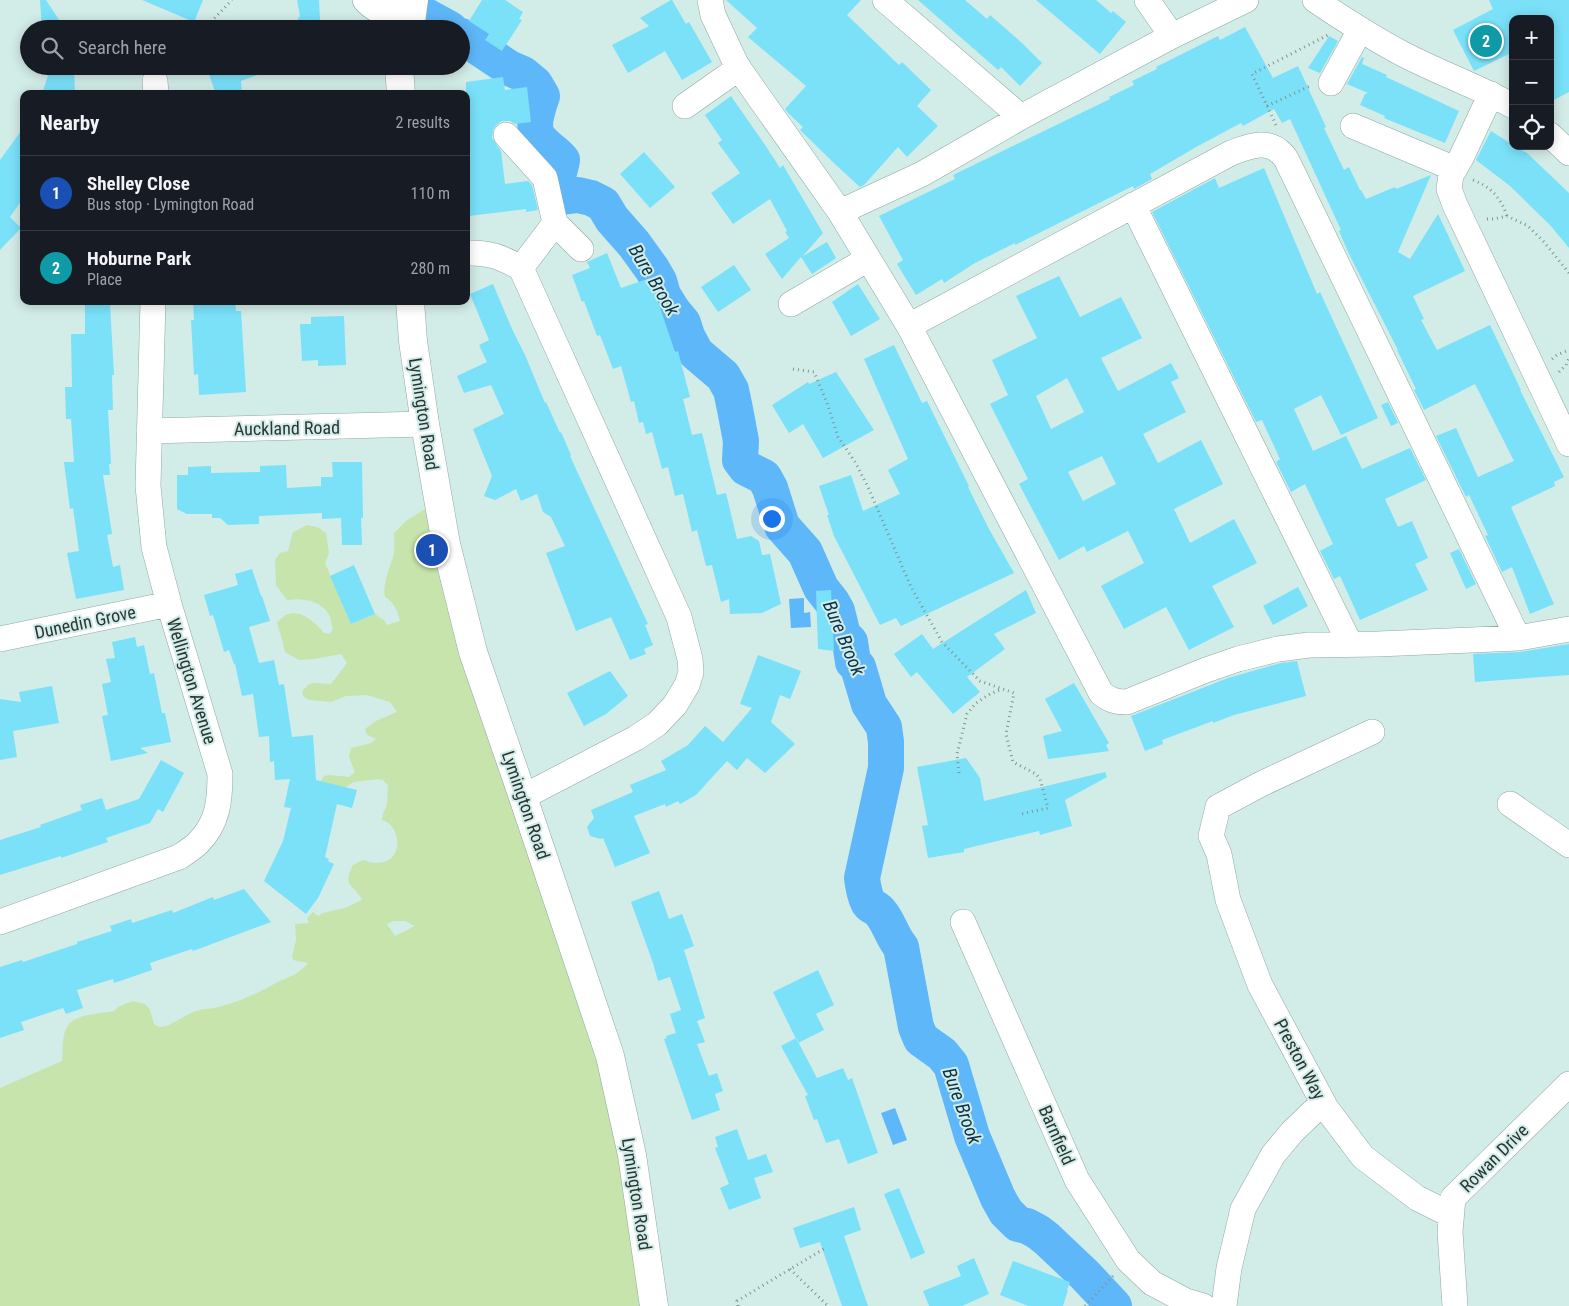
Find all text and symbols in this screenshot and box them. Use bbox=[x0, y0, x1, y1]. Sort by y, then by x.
map controls bbox=[1509, 15, 1554, 150]
button: + bbox=[1509, 15, 1554, 60]
search box bbox=[20, 20, 470, 75]
pin: 2 bbox=[1470, 22, 1502, 60]
icon: search bbox=[38, 34, 66, 62]
text: Search here bbox=[78, 36, 166, 59]
button: − bbox=[1509, 60, 1554, 105]
button: locate bbox=[1509, 105, 1554, 150]
text: Nearby bbox=[40, 111, 99, 135]
text: 2 results bbox=[395, 113, 450, 132]
text: Shelley Close bbox=[87, 172, 190, 195]
text: 1 bbox=[52, 184, 60, 203]
text: 110 m bbox=[411, 184, 450, 203]
text: Bus stop · Lymington Road bbox=[87, 195, 254, 214]
water label: Bure Brook bbox=[624, 240, 685, 321]
text: Hoburne Park bbox=[87, 247, 191, 270]
text: 2 bbox=[52, 259, 60, 278]
text: 280 m bbox=[411, 259, 450, 278]
text: Place bbox=[87, 270, 122, 289]
street label: Lymington Road bbox=[405, 356, 443, 472]
street label: Auckland Road bbox=[234, 417, 340, 439]
your location bbox=[759, 506, 785, 532]
pin: 1 bbox=[416, 531, 448, 569]
water label: Bure Brook bbox=[818, 597, 870, 680]
street label: Dunedin Grove bbox=[32, 601, 138, 643]
street label: Wellington Avenue bbox=[163, 615, 221, 747]
street label: Lymington Road bbox=[498, 748, 554, 862]
street label: Preston Way bbox=[1270, 1015, 1330, 1103]
water label: Bure Brook bbox=[938, 1065, 987, 1148]
street label: Barnfield bbox=[1035, 1102, 1079, 1168]
street label: Rowan Drive bbox=[1456, 1120, 1532, 1196]
street label: Lymington Road bbox=[618, 1136, 656, 1252]

